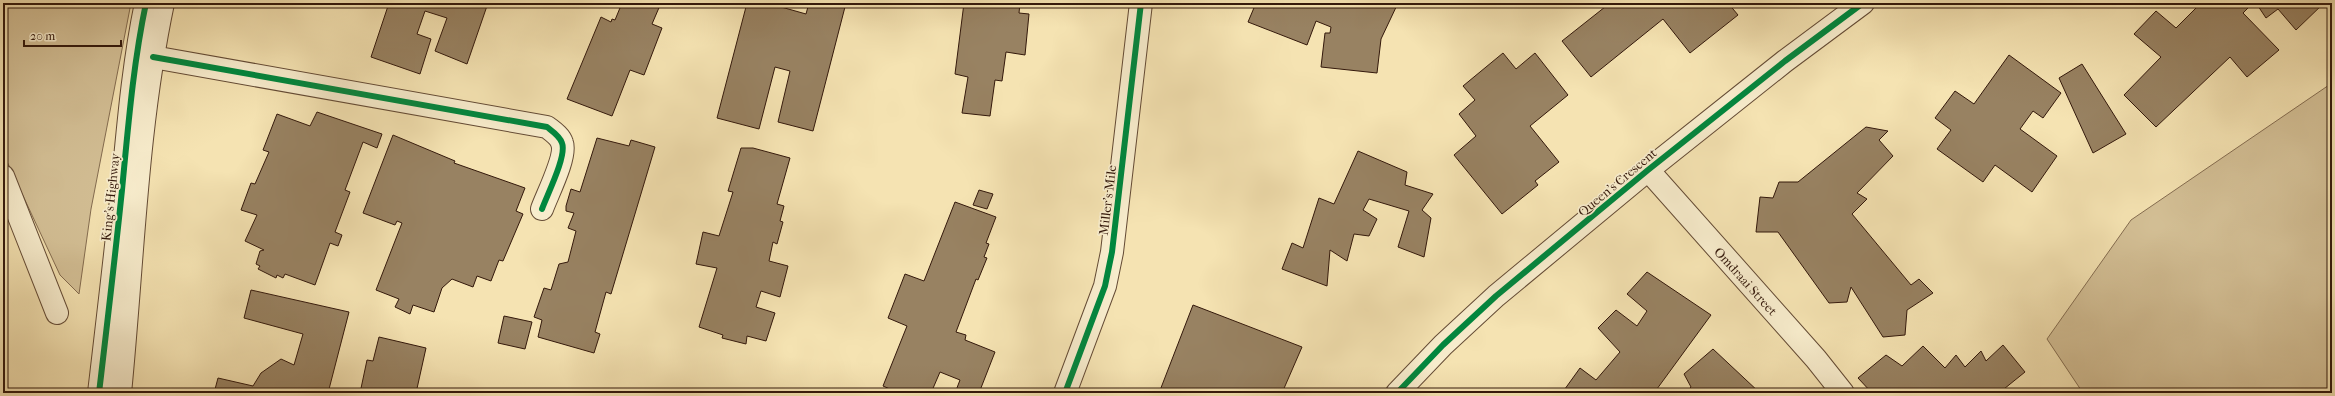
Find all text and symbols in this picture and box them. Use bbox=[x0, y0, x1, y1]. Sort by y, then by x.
scale bar bbox=[24, 22, 121, 48]
text: 20 m bbox=[30, 29, 55, 43]
street label: Queen's Crescent bbox=[1575, 145, 1660, 219]
street label: King's Highway bbox=[98, 151, 123, 242]
street label: Miller's Mile bbox=[1096, 163, 1119, 236]
street label: Omdraai Street bbox=[1711, 244, 1780, 319]

